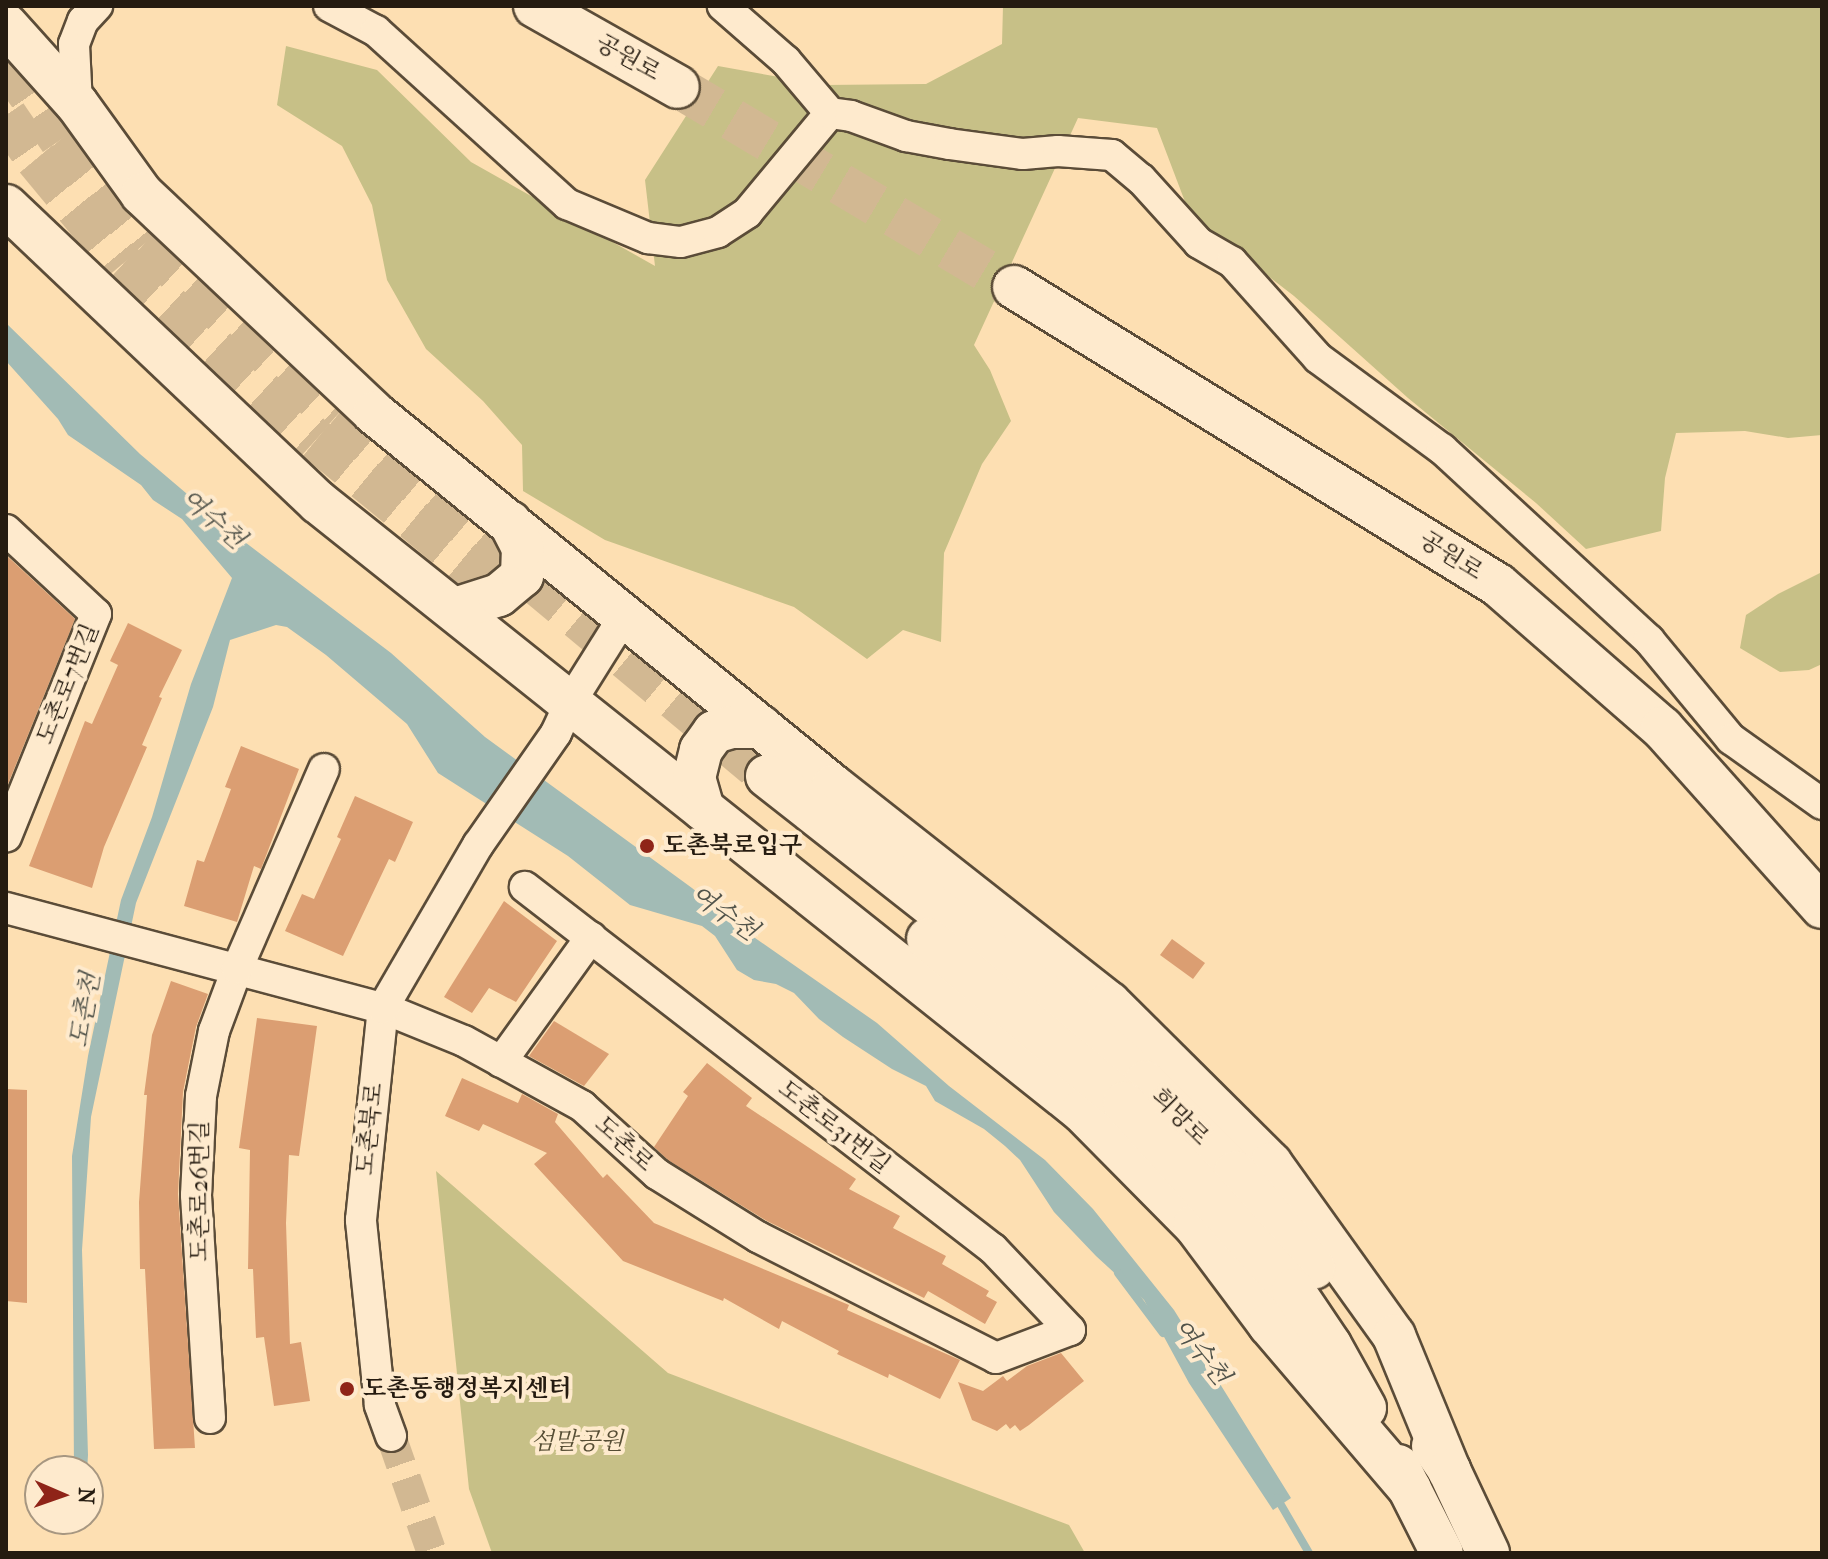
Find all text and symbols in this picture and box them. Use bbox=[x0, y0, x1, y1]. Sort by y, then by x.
street label: 공원로 bbox=[591, 29, 665, 87]
water label: 여수천 bbox=[174, 483, 252, 555]
street label: 공원로 bbox=[1414, 525, 1488, 587]
street label: 도촌로7번길 bbox=[31, 619, 105, 749]
place label: 도촌북로입구 bbox=[663, 832, 802, 860]
marker: 도촌북로입구 bbox=[638, 837, 656, 855]
water label: 여수천 bbox=[684, 879, 764, 947]
water label: 도촌천 bbox=[63, 970, 107, 1050]
street label: 도촌로31번길 bbox=[772, 1074, 896, 1180]
street label: 도촌북로 bbox=[351, 1081, 389, 1177]
street label: 희망로 bbox=[1145, 1082, 1215, 1152]
street label: 도촌로 bbox=[589, 1110, 659, 1178]
street label: 도촌로26번길 bbox=[186, 1120, 214, 1262]
water label: 여수천 bbox=[1166, 1313, 1236, 1391]
place label: 도촌동행정복지센터 bbox=[363, 1375, 572, 1403]
marker: 도촌동행정복지센터 bbox=[338, 1380, 356, 1398]
park label: 섬말공원 bbox=[531, 1428, 623, 1456]
north arrow bbox=[24, 1455, 104, 1535]
text: N bbox=[73, 1487, 99, 1505]

